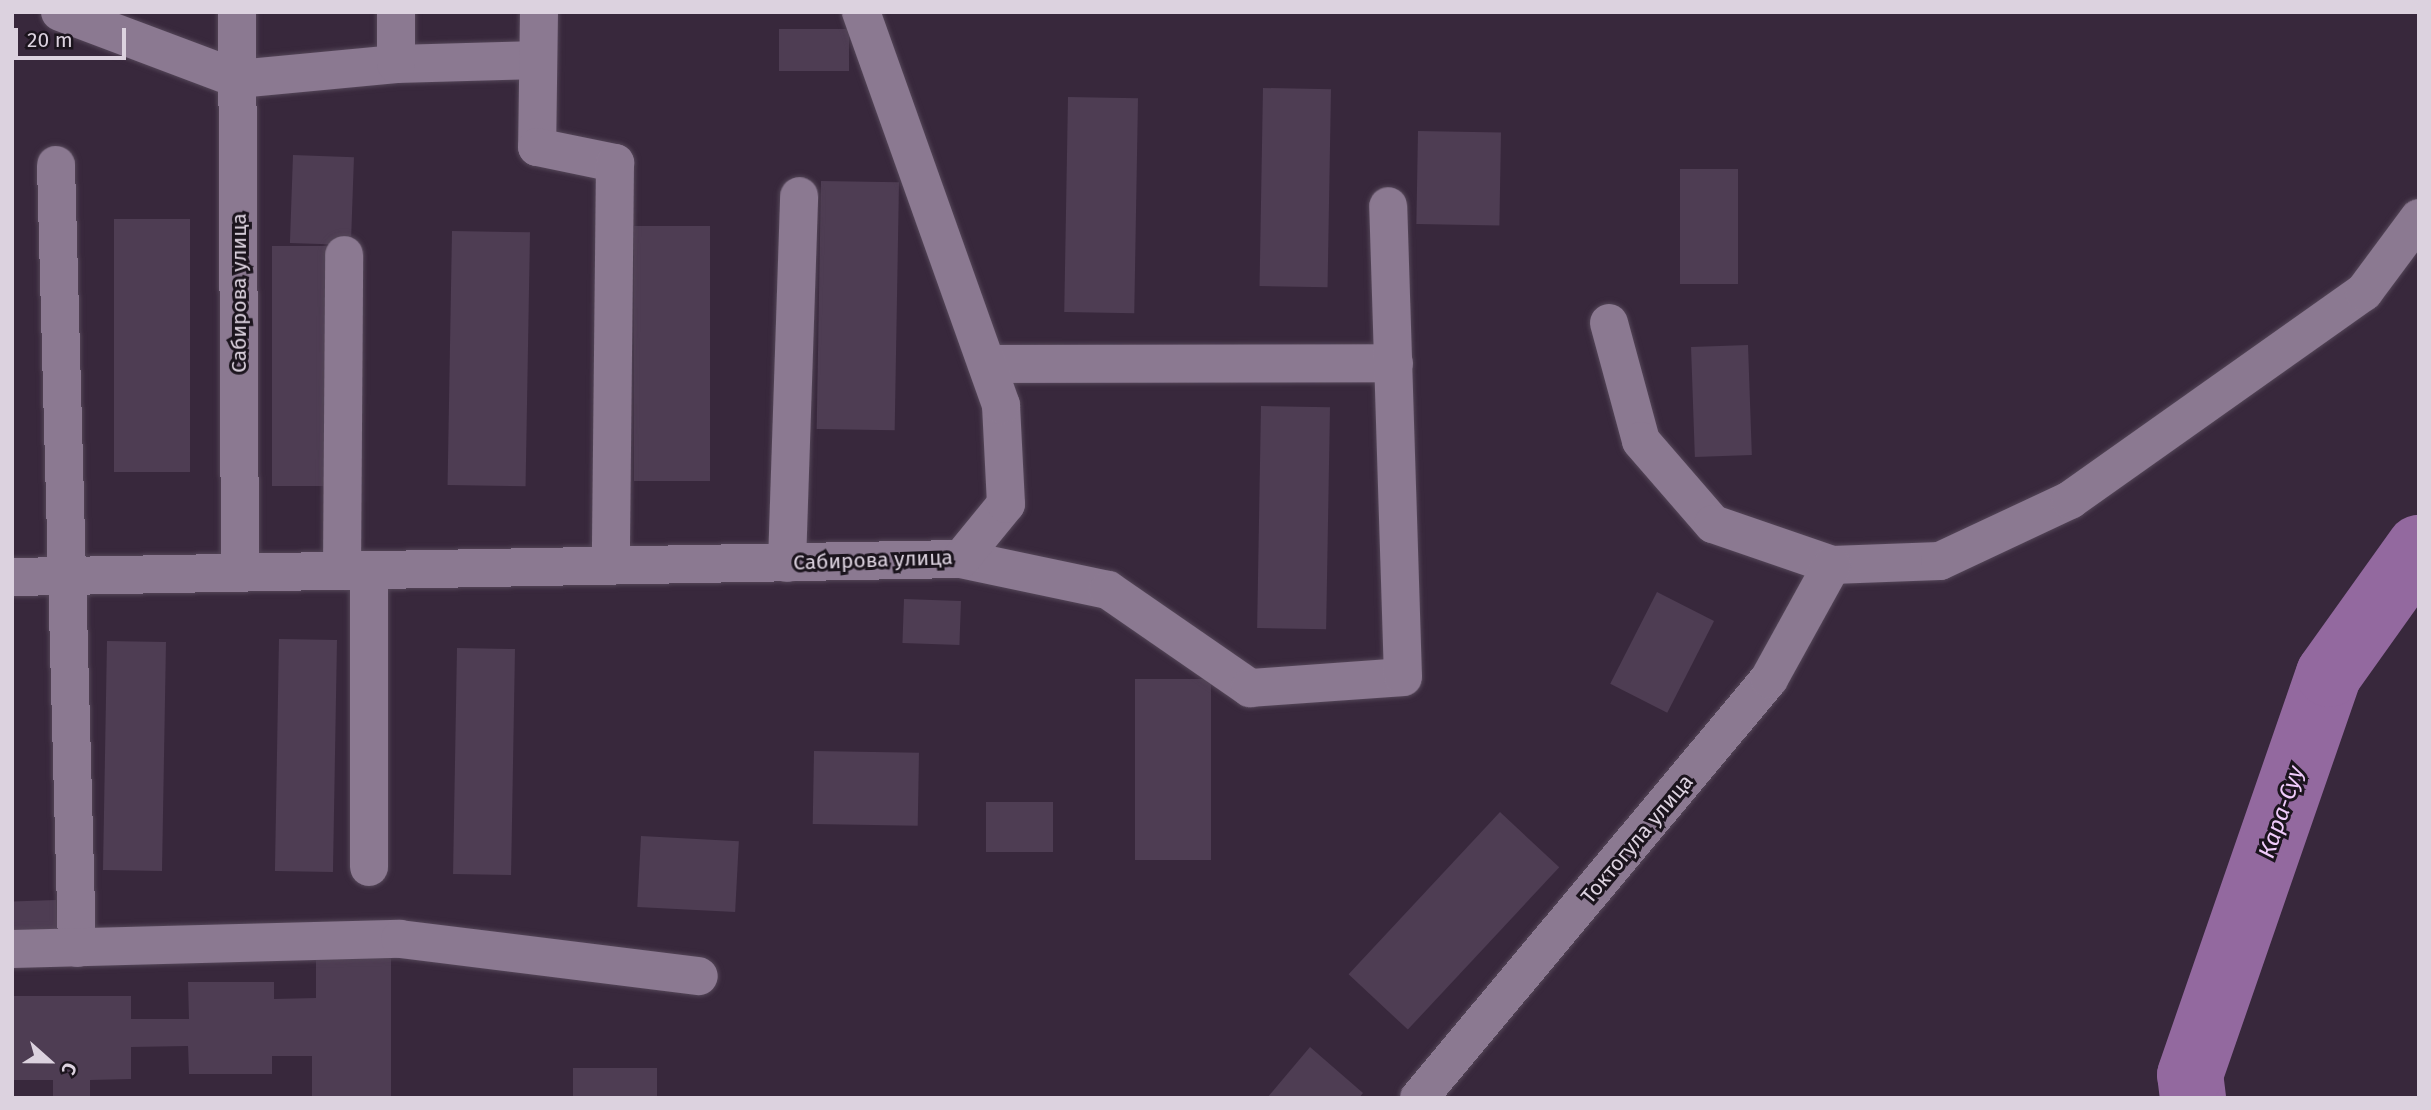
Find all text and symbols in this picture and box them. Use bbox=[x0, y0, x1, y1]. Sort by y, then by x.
scale bar bbox=[18, 14, 130, 58]
text: 20 m bbox=[27, 27, 73, 53]
street label: Сабирова улица bbox=[226, 213, 252, 373]
street label: Сабирова улица bbox=[793, 545, 953, 575]
water label: Кара-Суу bbox=[2252, 762, 2310, 862]
street label: Токтогула улица bbox=[1576, 769, 1698, 909]
north arrow bbox=[14, 1026, 84, 1096]
text: С bbox=[56, 1059, 82, 1078]

